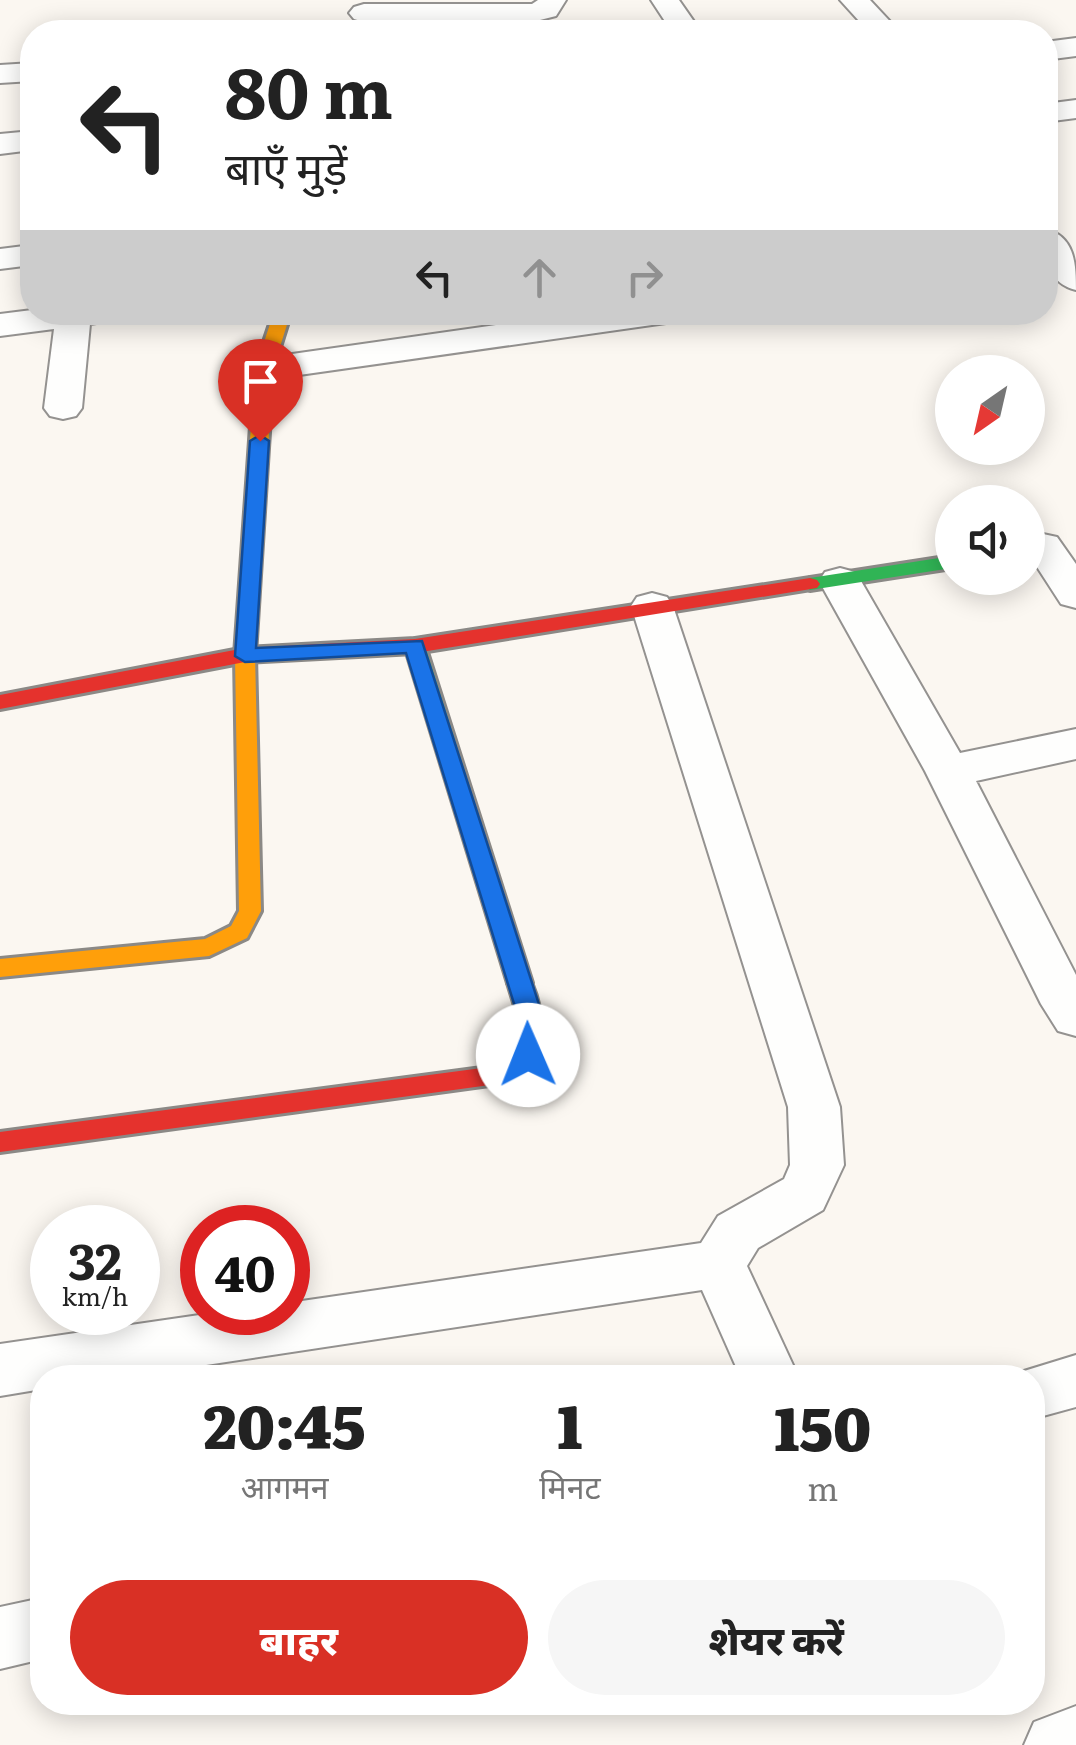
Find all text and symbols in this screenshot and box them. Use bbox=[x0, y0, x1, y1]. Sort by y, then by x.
text: 80 m bbox=[225, 37, 393, 141]
icon: left bbox=[60, 60, 190, 190]
text: बाएँ मुड़ें bbox=[225, 132, 347, 199]
icon: left bbox=[407, 250, 462, 305]
icon: ahead bbox=[512, 250, 567, 305]
icon: right bbox=[617, 250, 672, 305]
pin bbox=[218, 339, 303, 442]
icon: arrive bbox=[233, 354, 288, 409]
north arrow bbox=[935, 355, 1045, 465]
map controls bbox=[935, 355, 1045, 595]
button: sound bbox=[935, 485, 1045, 595]
position arrow bbox=[476, 1003, 580, 1107]
speed limit sign: 40 bbox=[180, 1205, 310, 1335]
text: 32 bbox=[68, 1221, 122, 1295]
text: km/h bbox=[62, 1277, 128, 1314]
text: 20:45 bbox=[204, 1378, 366, 1467]
text: 1 bbox=[557, 1378, 582, 1467]
text: 150 bbox=[774, 1380, 871, 1469]
text: आगमन bbox=[241, 1461, 328, 1509]
text: मिनट bbox=[539, 1461, 601, 1509]
text: m bbox=[807, 1463, 838, 1511]
button: बाहर bbox=[70, 1580, 528, 1695]
button: शेयर करें bbox=[548, 1580, 1005, 1695]

